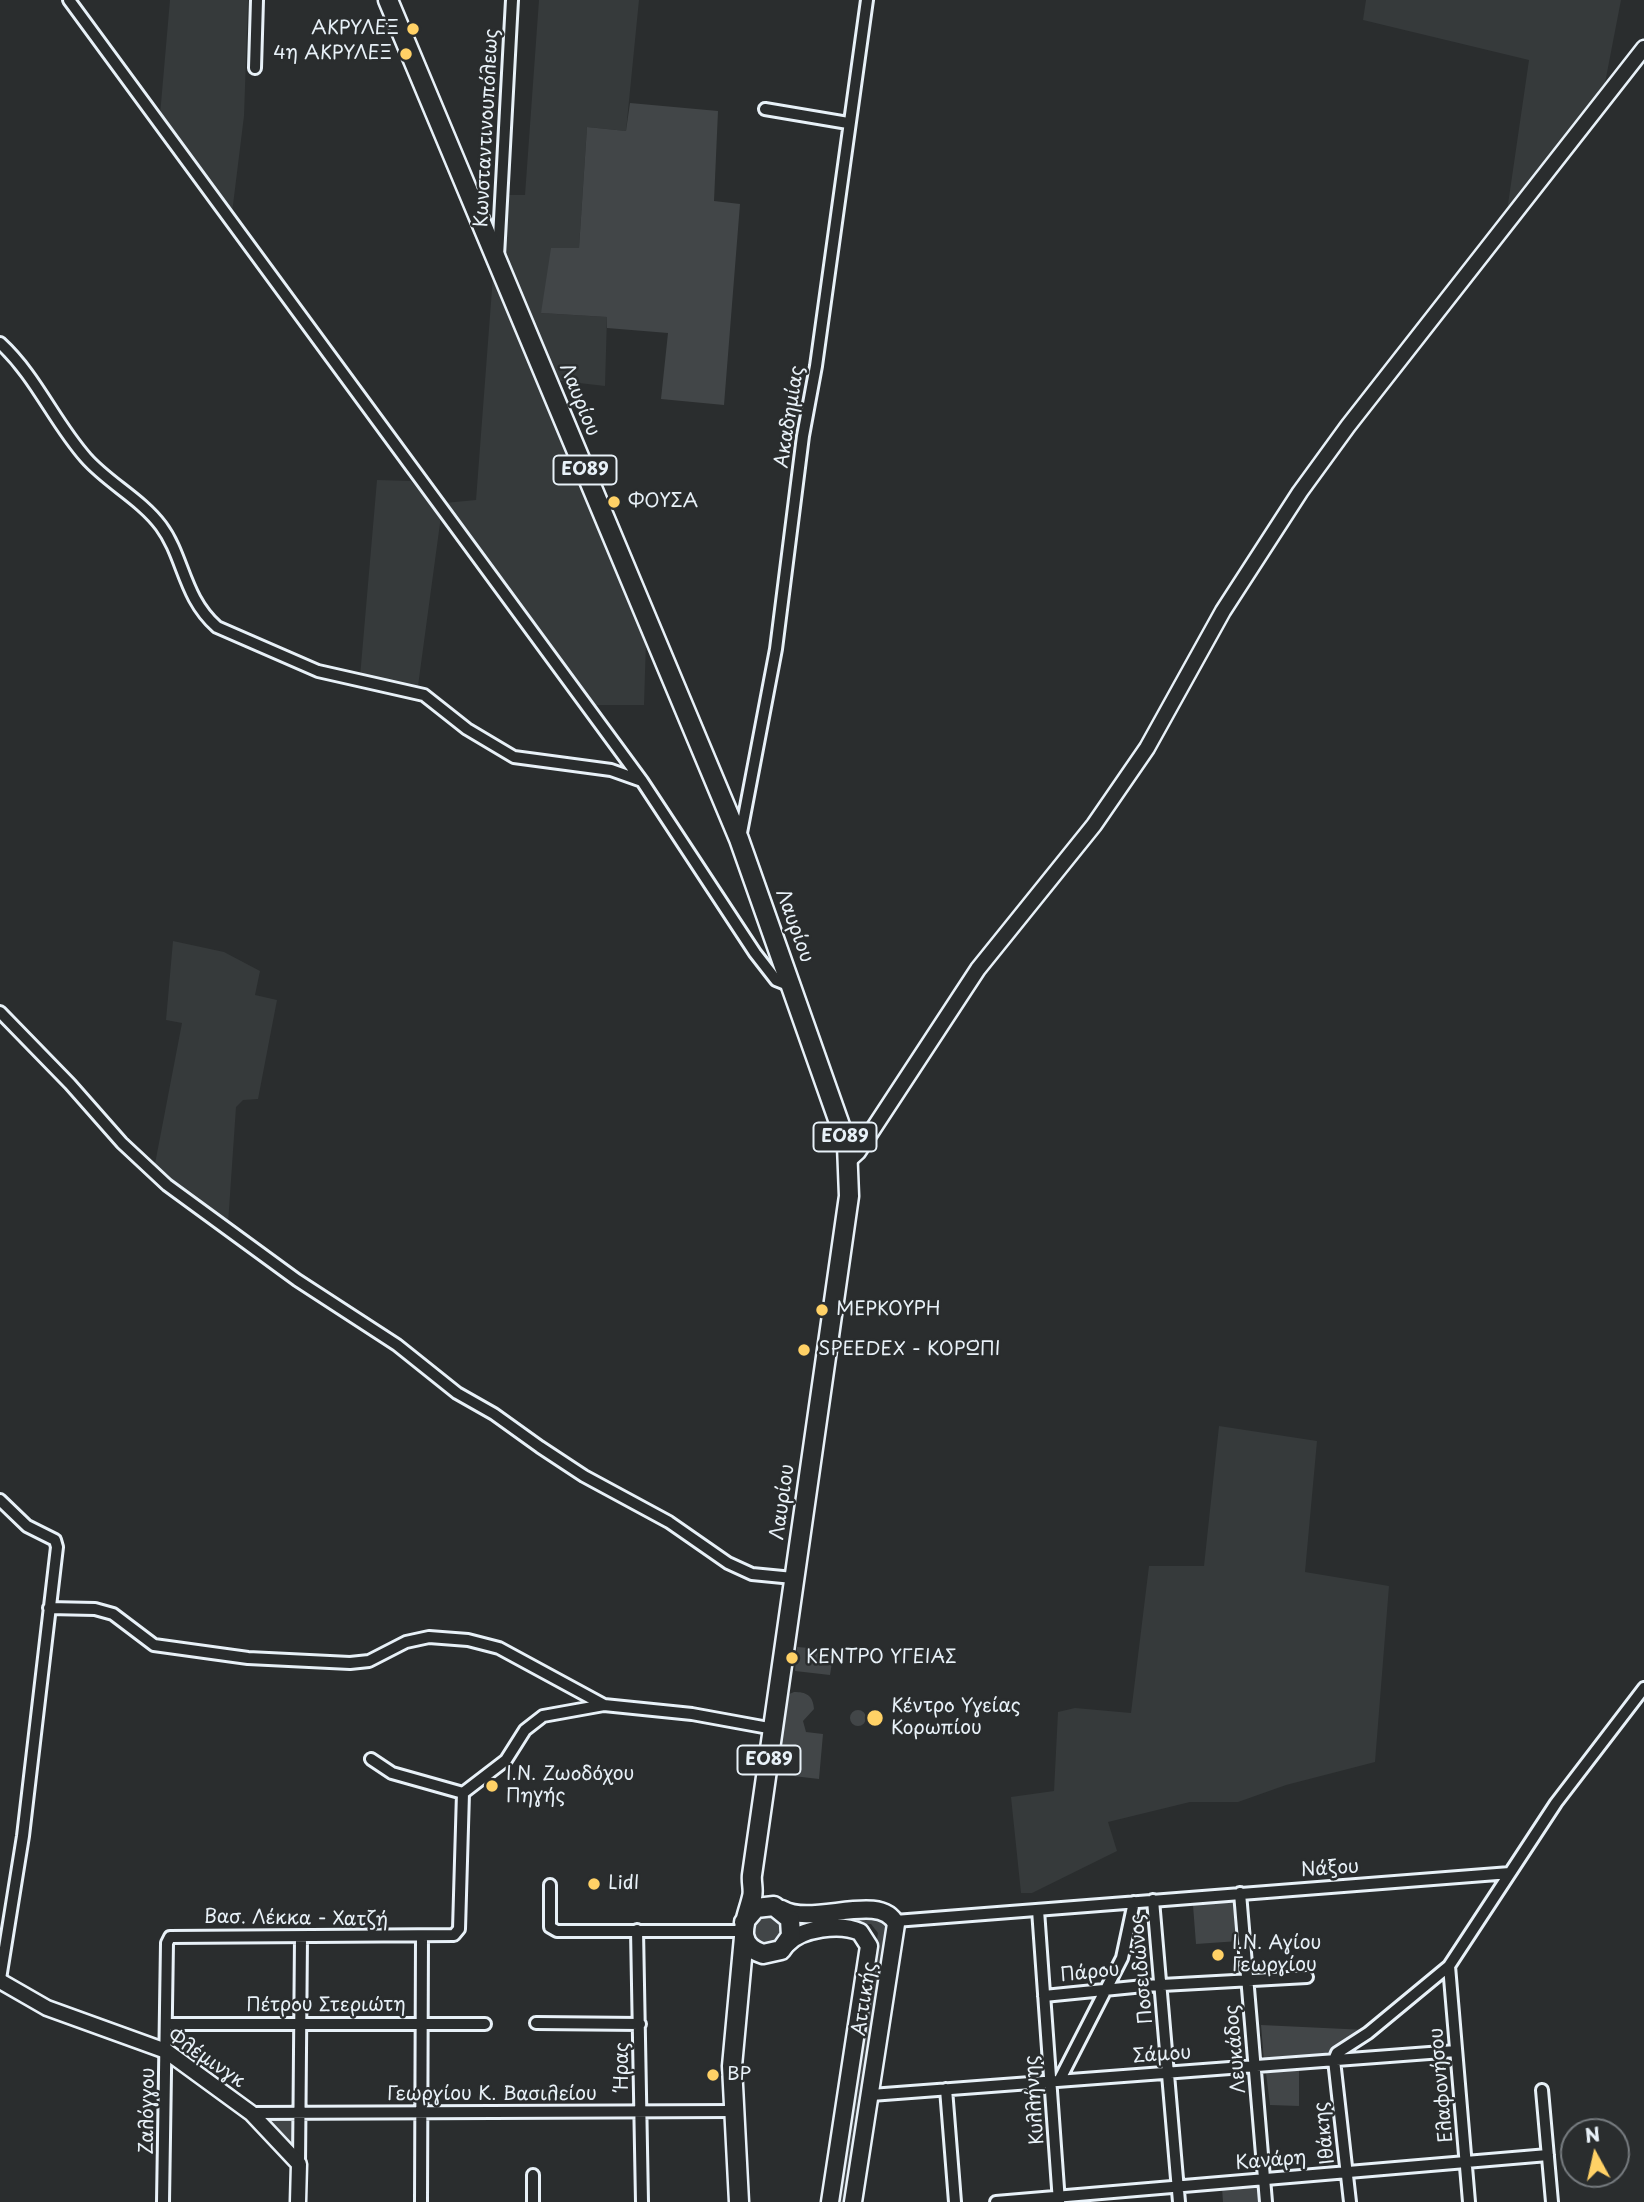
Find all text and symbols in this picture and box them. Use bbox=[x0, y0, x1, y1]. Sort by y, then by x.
place label: ΑΚΡΥΛΕΞ bbox=[311, 18, 399, 40]
marker: ΑΚΡΥΛΕΞ bbox=[405, 21, 421, 37]
street label: Κωνσταντινουπόλεως bbox=[470, 28, 504, 228]
place label: 4η ΑΚΡΥΛΕΞ bbox=[273, 43, 392, 65]
marker: 4η ΑΚΡΥΛΕΞ bbox=[398, 46, 414, 62]
street label: Λαυρίου bbox=[554, 360, 604, 440]
street label: Ακαδημίας bbox=[771, 364, 809, 470]
road number: ΕΟ89 bbox=[554, 456, 616, 484]
place label: ΦΟΥΣΑ bbox=[628, 491, 698, 513]
marker: ΦΟΥΣΑ bbox=[606, 494, 622, 510]
street label: Λαυρίου bbox=[770, 886, 818, 966]
road number: ΕΟ89 bbox=[814, 1122, 876, 1152]
place label: ΜΕΡΚΟΥΡΗ bbox=[836, 1299, 941, 1321]
marker: ΜΕΡΚΟΥΡΗ bbox=[814, 1302, 830, 1318]
place label: SPEEDEX - ΚΟΡΩΠΙ bbox=[818, 1339, 1001, 1361]
marker: SPEEDEX - ΚΟΡΩΠΙ bbox=[796, 1342, 812, 1358]
street label: Λαυρίου bbox=[766, 1463, 800, 1541]
place label: ΚΕΝΤΡΟ ΥΓΕΙΑΣ bbox=[806, 1647, 957, 1669]
marker: ΚΕΝΤΡΟ ΥΓΕΙΑΣ bbox=[784, 1650, 800, 1666]
place label: Κέντρο Υγείας Κορωπίου bbox=[891, 1696, 1021, 1740]
marker: Κέντρο Υγείας Κορωπίου bbox=[865, 1708, 885, 1728]
road number: ΕΟ89 bbox=[738, 1745, 800, 1774]
place label: Ι.Ν. Ζωοδόχου Πηγής bbox=[506, 1764, 634, 1808]
marker: Ι.Ν. Ζωοδόχου Πηγής bbox=[484, 1778, 500, 1794]
street label: Νάξου bbox=[1300, 1856, 1360, 1882]
place label: Lidl bbox=[608, 1873, 639, 1895]
marker: Lidl bbox=[586, 1876, 602, 1892]
street label: Βασ. Λέκκα - Χατζή bbox=[204, 1906, 388, 1932]
street label: Ποσειδώνος bbox=[1126, 1913, 1158, 2025]
place label: Ι.Ν. Αγίου Γεωργίου bbox=[1232, 1933, 1321, 1977]
marker: Ι.Ν. Αγίου Γεωργίου bbox=[1210, 1947, 1226, 1963]
street label: Πάρου bbox=[1059, 1959, 1121, 1987]
street label: Αττικής bbox=[848, 1960, 882, 2038]
street label: Πέτρου Στεριώτη bbox=[246, 1995, 406, 2017]
street label: Λευκάδος bbox=[1221, 2004, 1251, 2094]
street label: Φλέμινγκ bbox=[163, 2025, 249, 2093]
street label: Ελαφονήσου bbox=[1426, 2027, 1458, 2143]
street label: Ήρας bbox=[612, 2042, 634, 2090]
street label: Σάμου bbox=[1132, 2042, 1192, 2068]
street label: Κυλλήνης bbox=[1021, 2054, 1049, 2146]
place label: BP bbox=[727, 2064, 751, 2086]
street label: Ζαλόγγου bbox=[136, 2067, 160, 2155]
marker: BP bbox=[705, 2067, 721, 2083]
street label: Γεωργίου Κ. Βασιλείου bbox=[387, 2084, 597, 2106]
street label: Ιθάκης bbox=[1310, 2100, 1340, 2166]
north arrow bbox=[1560, 2118, 1630, 2188]
text: N bbox=[1583, 2119, 1602, 2149]
street label: Κανάρη bbox=[1235, 2147, 1307, 2175]

